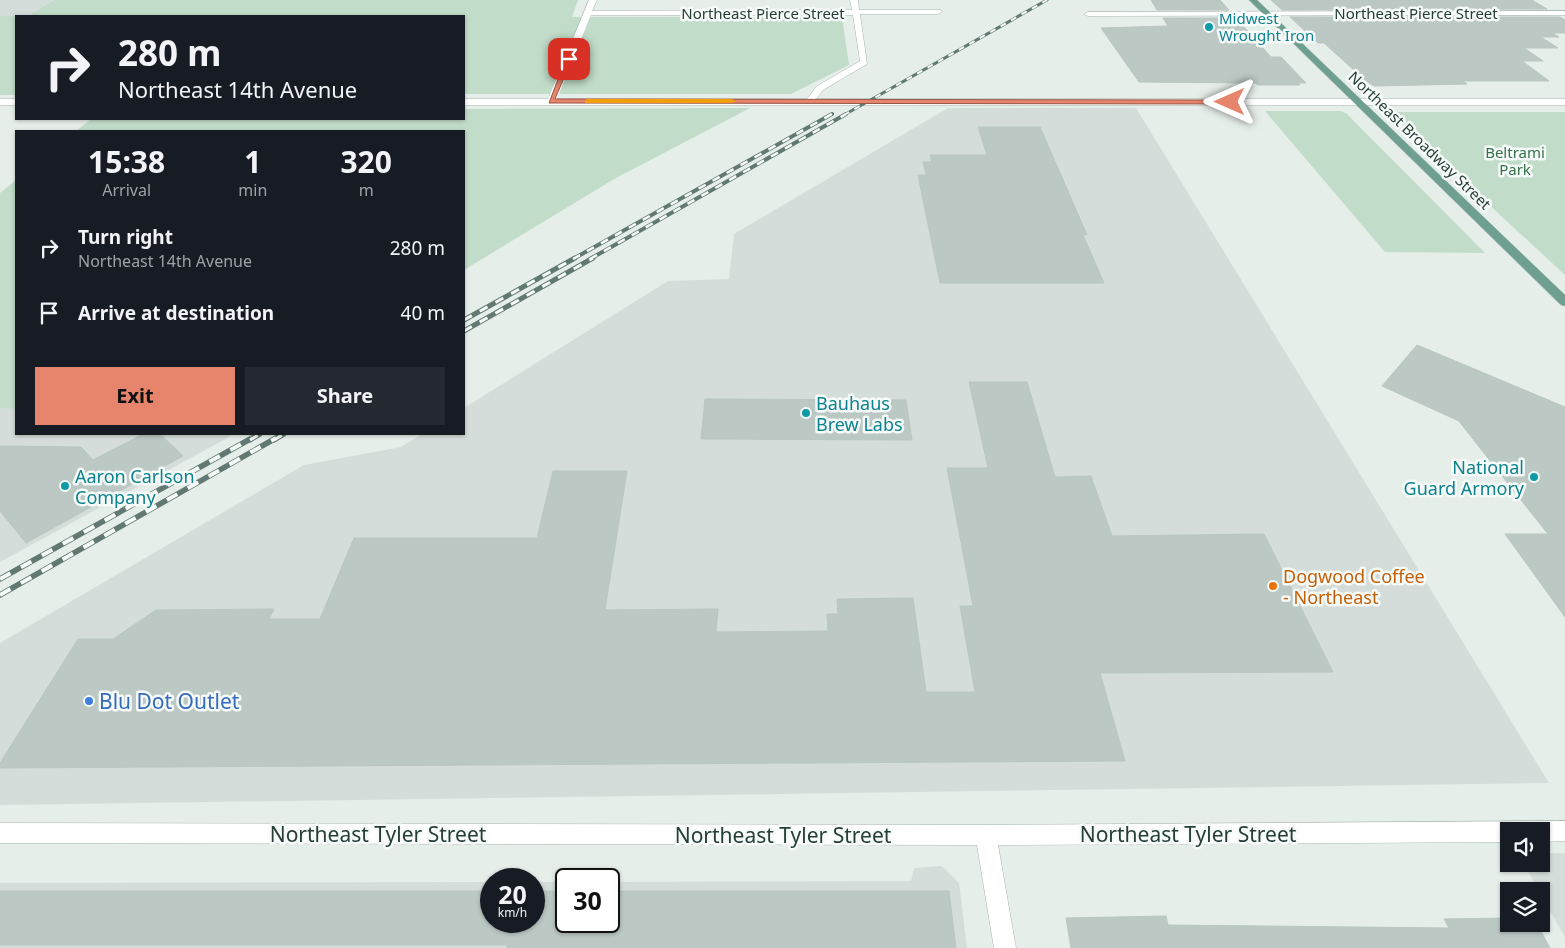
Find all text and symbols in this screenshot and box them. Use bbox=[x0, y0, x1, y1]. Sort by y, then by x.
street label: Northeast Pierce Street bbox=[681, 3, 845, 23]
street label: Northeast Pierce Street bbox=[1334, 3, 1498, 23]
place label: Midwest Wrought Iron bbox=[1219, 8, 1314, 45]
marker: Midwest Wrought Iron bbox=[1203, 21, 1215, 33]
text: 280 m bbox=[118, 29, 221, 76]
icon: right bbox=[35, 35, 100, 100]
pin bbox=[548, 38, 590, 80]
icon: arrive bbox=[555, 45, 583, 73]
street label: Northeast Broadway Street bbox=[1344, 67, 1496, 214]
text: Northeast 14th Avenue bbox=[118, 74, 357, 104]
position arrow bbox=[1203, 75, 1255, 127]
text: 15:38 bbox=[88, 141, 165, 182]
text: 1 bbox=[244, 141, 261, 182]
text: 320 bbox=[340, 141, 392, 182]
park label: Beltrami Park bbox=[1485, 142, 1545, 179]
text: Arrival bbox=[102, 179, 151, 201]
text: min bbox=[238, 179, 267, 201]
text: m bbox=[359, 179, 374, 201]
text: Turn right bbox=[78, 224, 173, 250]
icon: right bbox=[35, 234, 63, 262]
text: 280 m bbox=[390, 235, 445, 261]
text: Northeast 14th Avenue bbox=[78, 250, 252, 272]
icon: arrive bbox=[35, 299, 63, 327]
text: Arrive at destination bbox=[78, 300, 274, 326]
text: 40 m bbox=[401, 300, 445, 326]
button: Exit bbox=[35, 367, 235, 425]
button: Share bbox=[245, 367, 445, 425]
place label: Bauhaus Brew Labs bbox=[816, 391, 903, 436]
marker: Bauhaus Brew Labs bbox=[800, 407, 812, 419]
place label: National Guard Armory bbox=[1404, 455, 1525, 500]
place label: Aaron Carlson Company bbox=[75, 464, 195, 509]
marker: National Guard Armory bbox=[1528, 471, 1540, 483]
marker: Aaron Carlson Company bbox=[59, 480, 71, 492]
place label: Dogwood Coffee - Northeast bbox=[1283, 564, 1425, 609]
marker: Dogwood Coffee - Northeast bbox=[1267, 580, 1279, 592]
place label: Blu Dot Outlet bbox=[99, 687, 240, 715]
marker: Blu Dot Outlet bbox=[83, 695, 95, 707]
street label: Northeast Tyler Street bbox=[270, 820, 487, 848]
street label: Northeast Tyler Street bbox=[1080, 820, 1297, 848]
street label: Northeast Tyler Street bbox=[675, 821, 892, 849]
map controls bbox=[1500, 822, 1550, 932]
button: sound bbox=[1500, 822, 1550, 872]
speed limit sign: 30 bbox=[555, 868, 620, 933]
text: 20 bbox=[498, 877, 527, 911]
button: layers bbox=[1500, 882, 1550, 932]
text: km/h bbox=[498, 904, 527, 921]

